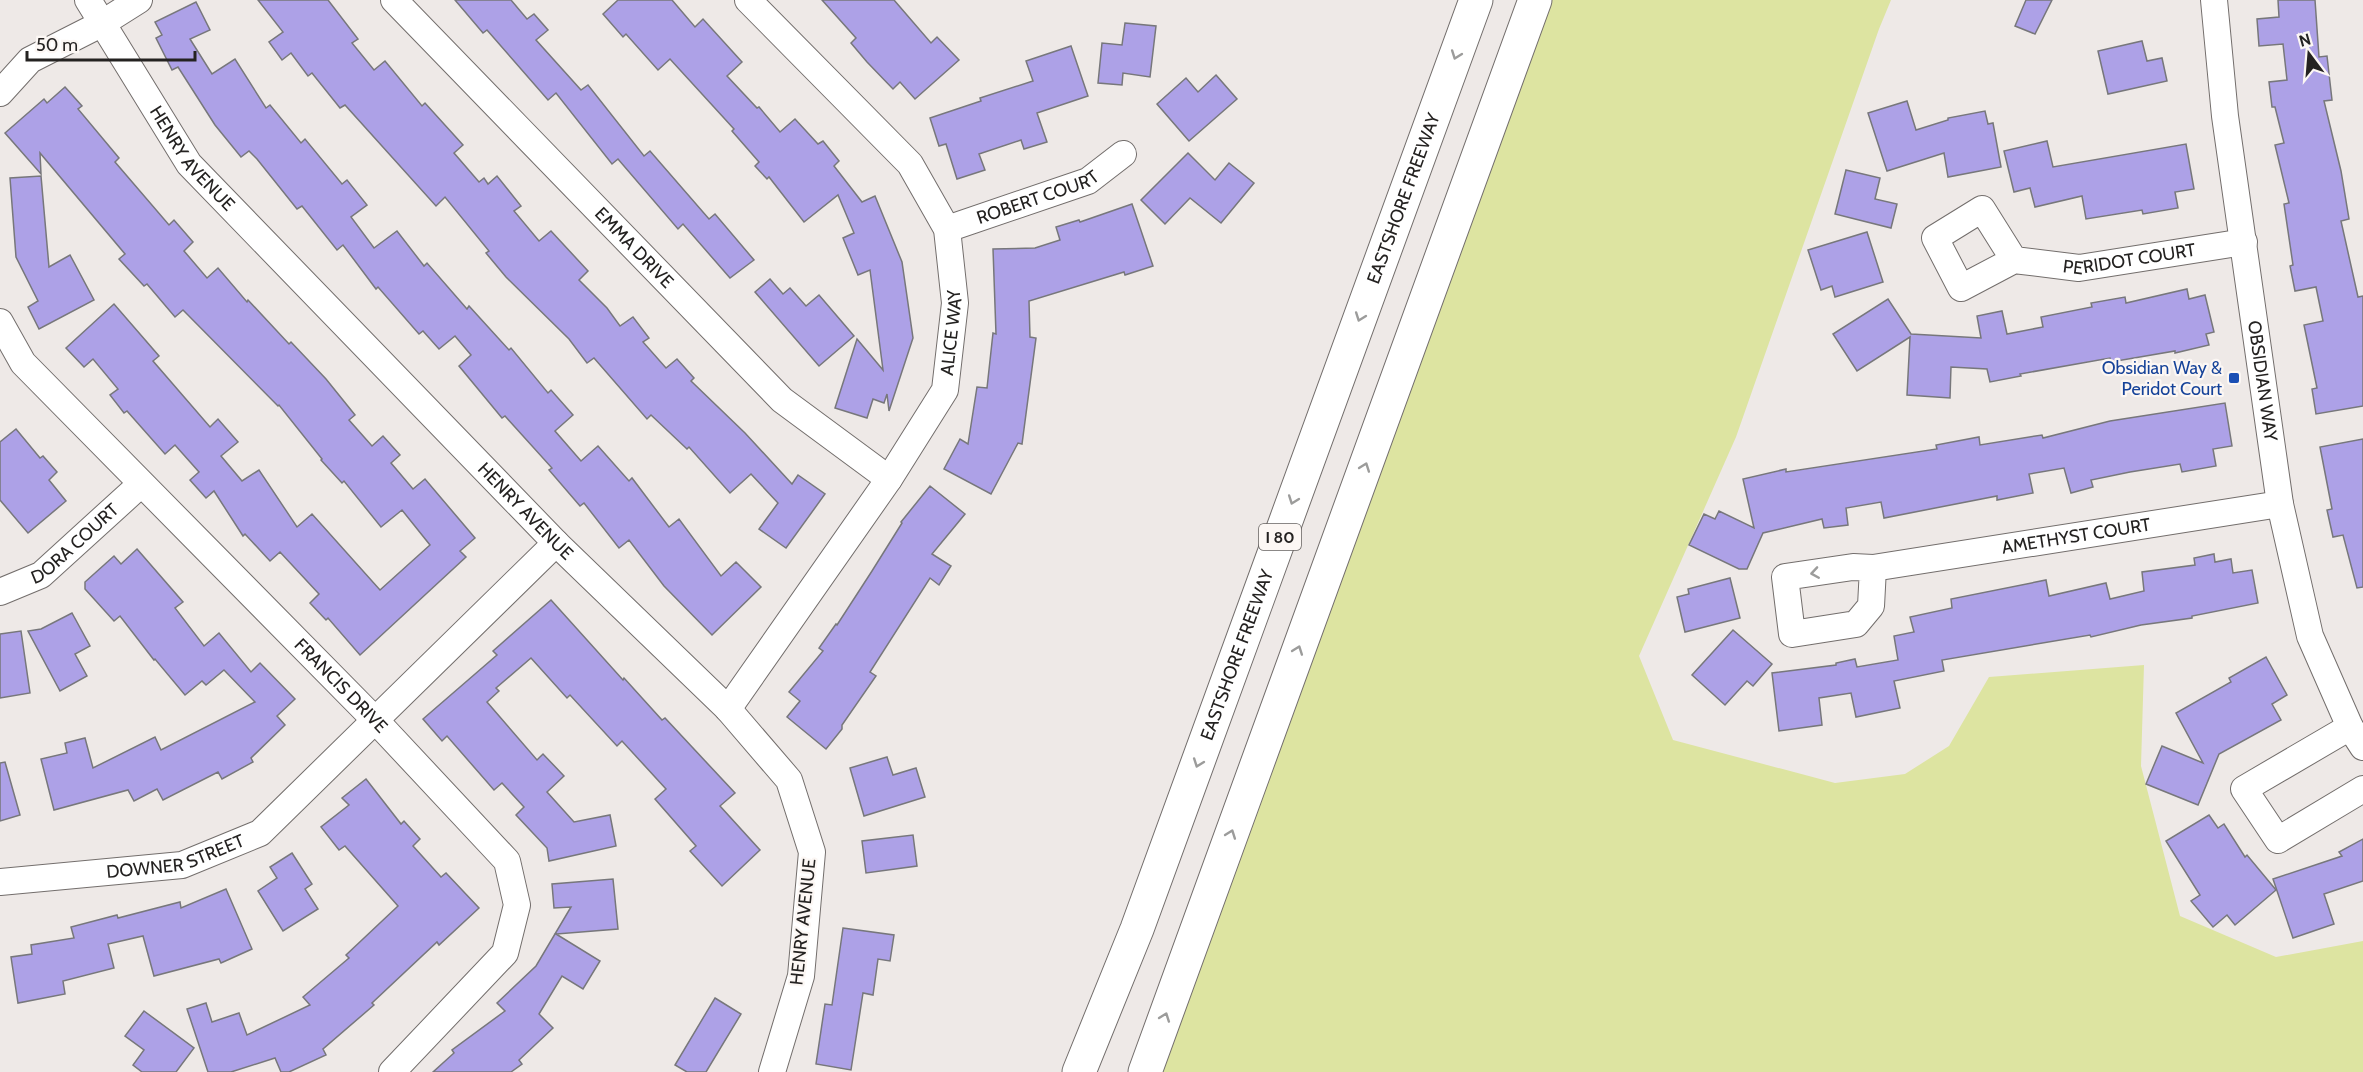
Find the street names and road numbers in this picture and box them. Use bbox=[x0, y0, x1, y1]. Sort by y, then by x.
street label: HENRY AVENUE bbox=[145, 102, 239, 215]
street label: EASTSHORE FREEWAY bbox=[1362, 109, 1445, 287]
street label: ROBERT COURT bbox=[974, 165, 1104, 229]
street label: EMMA DRIVE bbox=[590, 203, 678, 293]
street label: PERIDOT COURT bbox=[2062, 239, 2197, 279]
street label: ALICE WAY bbox=[936, 287, 966, 376]
street label: OBSIDIAN WAY bbox=[2243, 319, 2282, 443]
street label: HENRY AVENUE bbox=[473, 458, 578, 564]
street label: DORA COURT bbox=[28, 499, 123, 589]
street label: AMETHYST COURT bbox=[2000, 513, 2152, 559]
road number: I 80 bbox=[1259, 524, 1301, 550]
street label: EASTSHORE FREEWAY bbox=[1196, 566, 1278, 743]
street label: FRANCIS DRIVE bbox=[290, 634, 392, 737]
street label: DOWNER STREET bbox=[106, 830, 248, 883]
street label: HENRY AVENUE bbox=[785, 858, 821, 986]

